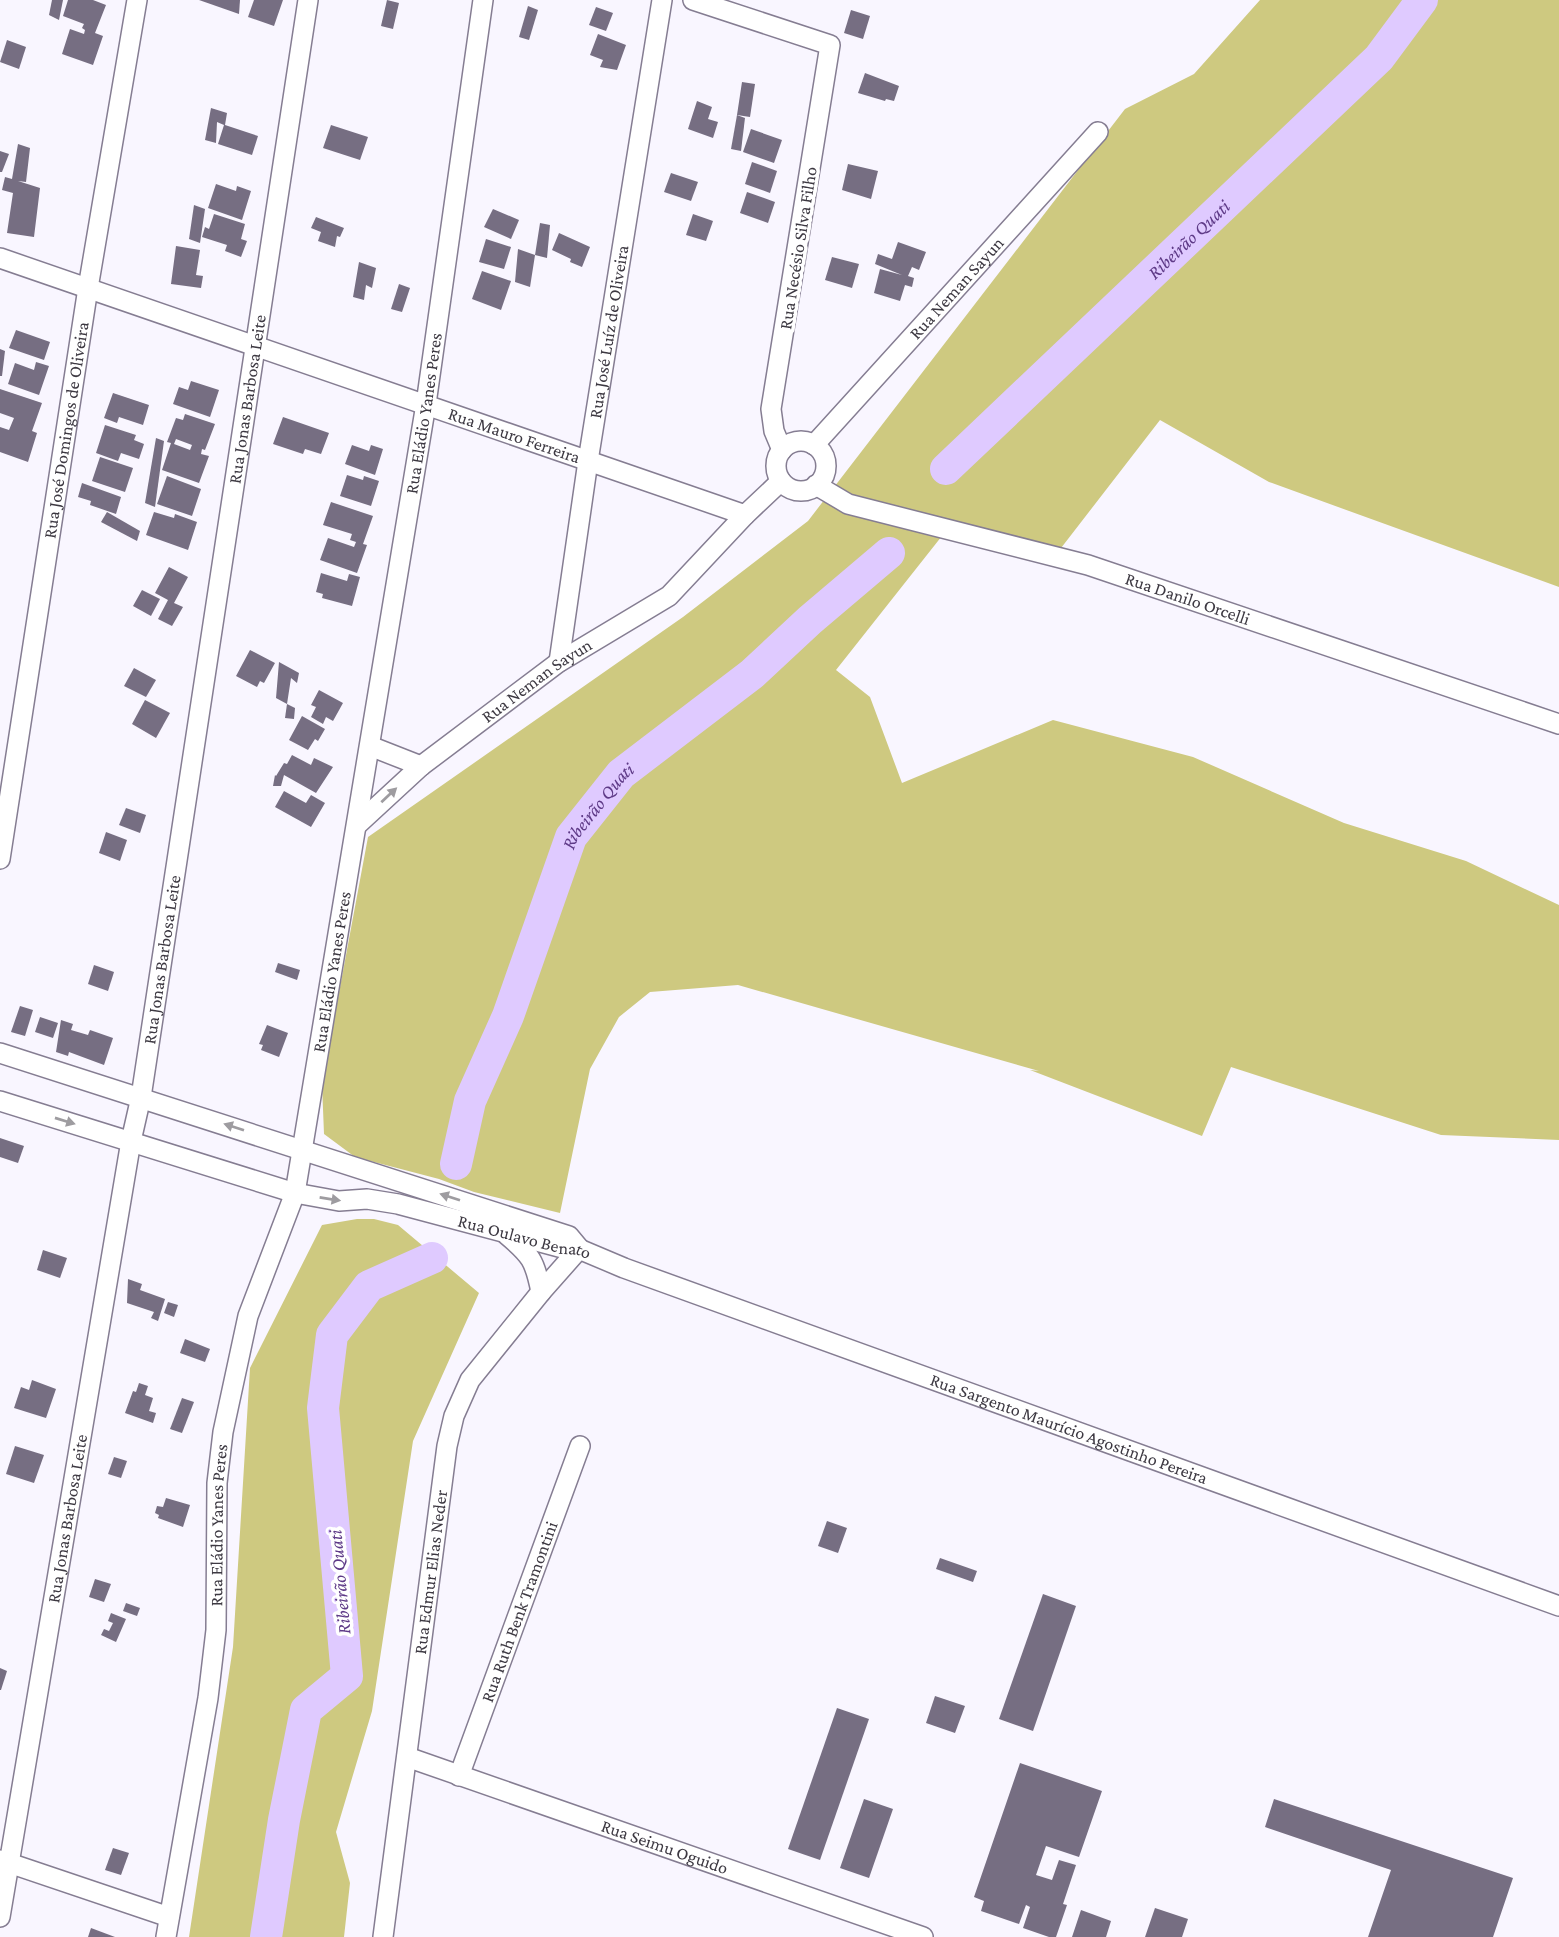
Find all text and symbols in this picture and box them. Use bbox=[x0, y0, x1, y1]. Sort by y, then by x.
street label: Rua Necésio Silva Filho bbox=[775, 165, 821, 331]
water label: Ribeirão Quati bbox=[1143, 195, 1235, 283]
street label: Rua Neman Sayun bbox=[905, 233, 1008, 343]
street label: Rua José Luíz de Oliveira bbox=[585, 244, 633, 420]
street label: Rua Jonas Barbosa Leite bbox=[225, 313, 270, 485]
street label: Rua José Domingos de Oliveira bbox=[40, 320, 93, 540]
street label: Rua Eládio Yanes Peres bbox=[401, 332, 446, 495]
street label: Rua Mauro Ferreira bbox=[446, 403, 583, 467]
street label: Rua Danilo Orcelli bbox=[1123, 568, 1253, 629]
street label: Rua Neman Sayun bbox=[478, 634, 596, 727]
water label: Ribeirão Quati bbox=[558, 758, 638, 852]
one-way arrow bbox=[380, 787, 398, 803]
street label: Rua Jonas Barbosa Leite bbox=[139, 874, 185, 1046]
street label: Rua Eládio Yanes Peres bbox=[309, 890, 355, 1054]
one-way arrow bbox=[55, 1117, 76, 1127]
one-way arrow bbox=[223, 1121, 244, 1132]
one-way arrow bbox=[440, 1191, 461, 1202]
one-way arrow bbox=[319, 1194, 341, 1205]
street label: Rua Oulavo Benato bbox=[456, 1210, 594, 1263]
street label: Rua Sargento Maurício Agostinho Pereira bbox=[928, 1370, 1210, 1488]
street label: Rua Jonas Barbosa Leite bbox=[43, 1433, 91, 1604]
street label: Rua Eládio Yanes Peres bbox=[206, 1443, 232, 1607]
street label: Rua Edmur Elias Neder bbox=[410, 1488, 451, 1655]
street label: Rua Ruth Benk Tramontini bbox=[477, 1518, 562, 1705]
water label: Ribeirão Quati bbox=[324, 1528, 355, 1635]
street label: Rua Seimu Oguido bbox=[599, 1816, 731, 1878]

